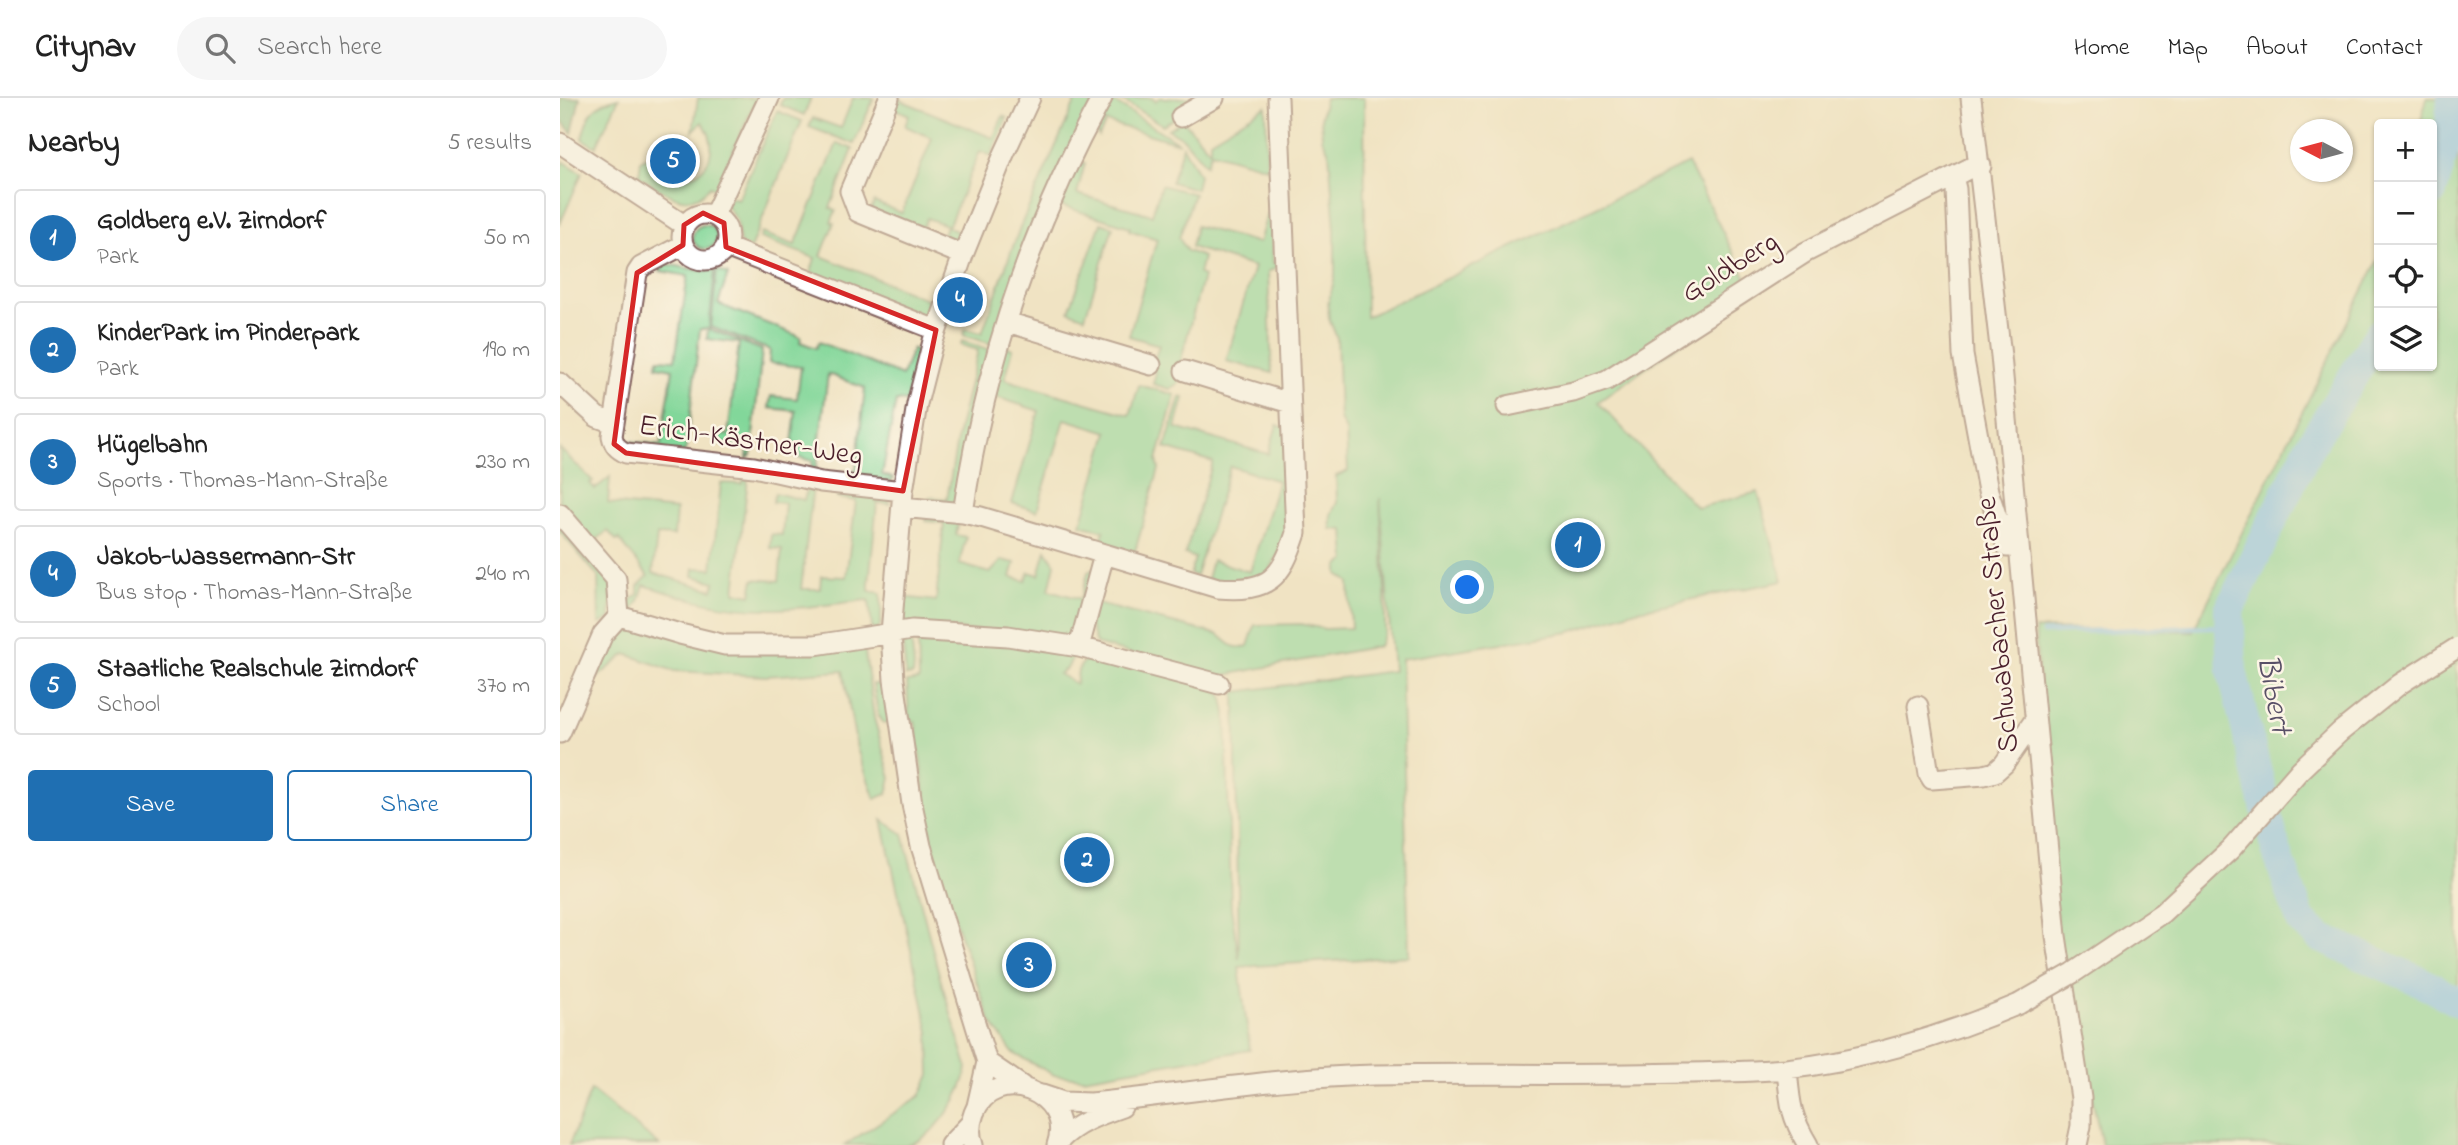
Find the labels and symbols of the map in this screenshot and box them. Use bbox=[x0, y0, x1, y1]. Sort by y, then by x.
north arrow bbox=[2290, 119, 2353, 182]
pin: 5 bbox=[650, 135, 696, 187]
street label: Goldberg bbox=[1673, 221, 1788, 316]
pin: 4 bbox=[937, 274, 983, 326]
street label: Erich-Kästner-Weg bbox=[636, 404, 865, 479]
street label: Schwabacher Straße bbox=[1966, 494, 2032, 754]
pin: 1 bbox=[1555, 519, 1601, 571]
your location bbox=[1450, 570, 1484, 604]
water label: Bibert bbox=[2242, 651, 2304, 741]
pin: 2 bbox=[1064, 834, 1110, 886]
pin: 3 bbox=[1006, 939, 1052, 991]

